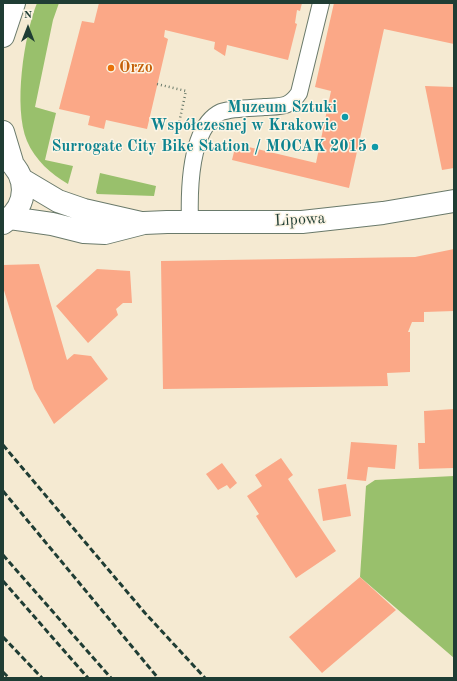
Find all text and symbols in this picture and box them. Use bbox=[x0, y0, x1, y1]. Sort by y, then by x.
north arrow bbox=[8, 8, 48, 48]
text: N bbox=[24, 10, 32, 21]
place label: Orzo bbox=[119, 58, 153, 78]
marker: Orzo bbox=[106, 63, 116, 73]
place label: Muzeum Sztuki Współczesnej w Krakowie bbox=[150, 98, 337, 136]
marker: Muzeum Sztuki Współczesnej w Krakowie bbox=[340, 112, 350, 122]
place label: Surrogate City Bike Station / MOCAK 2015 bbox=[52, 137, 367, 157]
marker: Surrogate City Bike Station / MOCAK 2015 bbox=[370, 142, 380, 152]
street label: Lipowa bbox=[274, 209, 326, 231]

